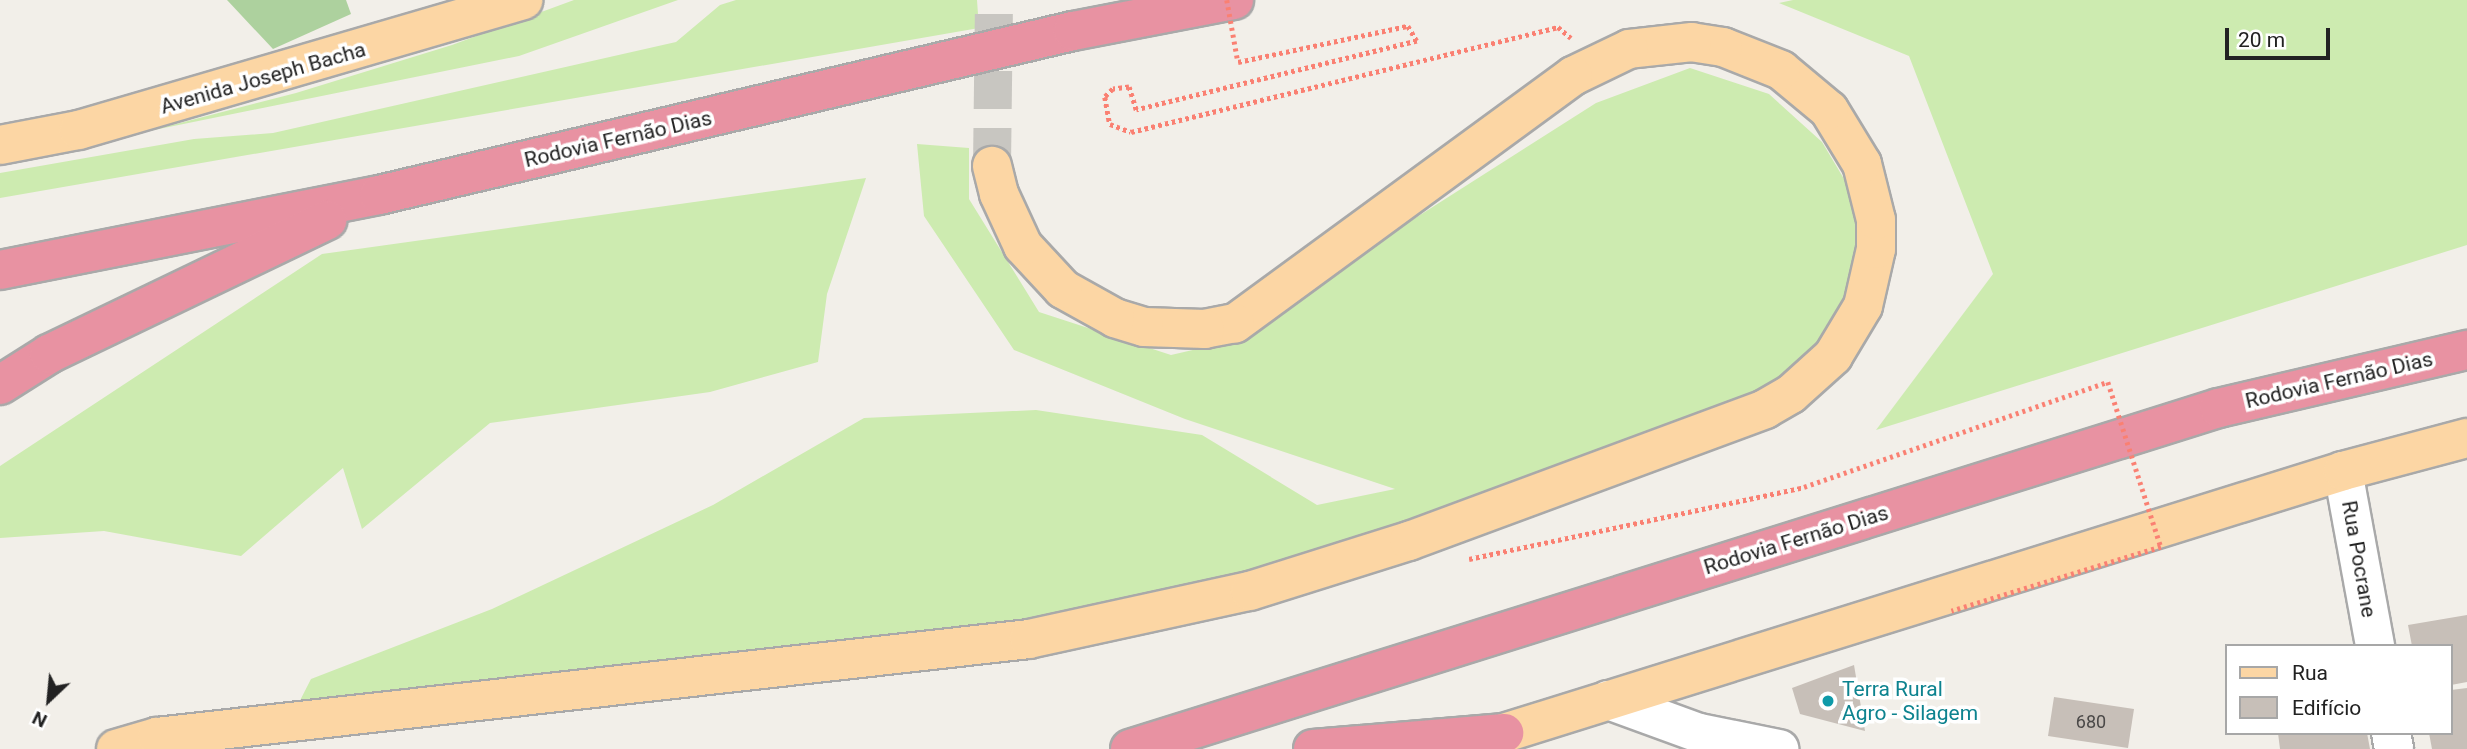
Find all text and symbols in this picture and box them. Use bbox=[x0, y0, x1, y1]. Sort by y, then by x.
scale bar bbox=[2229, 14, 2334, 58]
text: 20 m bbox=[2238, 28, 2285, 52]
street label: Avenida Joseph Bacha bbox=[158, 37, 368, 119]
street label: Rodovia Fernão Dias bbox=[522, 105, 714, 173]
street label: Rodovia Fernão Dias bbox=[2243, 346, 2435, 414]
street label: Rua Pocrane bbox=[2336, 499, 2382, 619]
street label: Rodovia Fernão Dias bbox=[1701, 500, 1891, 580]
legend bbox=[2226, 644, 2453, 735]
text: Rua bbox=[2292, 661, 2328, 685]
north arrow bbox=[14, 665, 84, 735]
place label: Terra Rural Agro - Silagem bbox=[1842, 676, 1978, 726]
marker: Terra Rural Agro - Silagem bbox=[1820, 693, 1836, 709]
text: Edifício bbox=[2292, 696, 2361, 720]
text: N bbox=[29, 706, 51, 733]
house number: 680 bbox=[2076, 711, 2106, 733]

